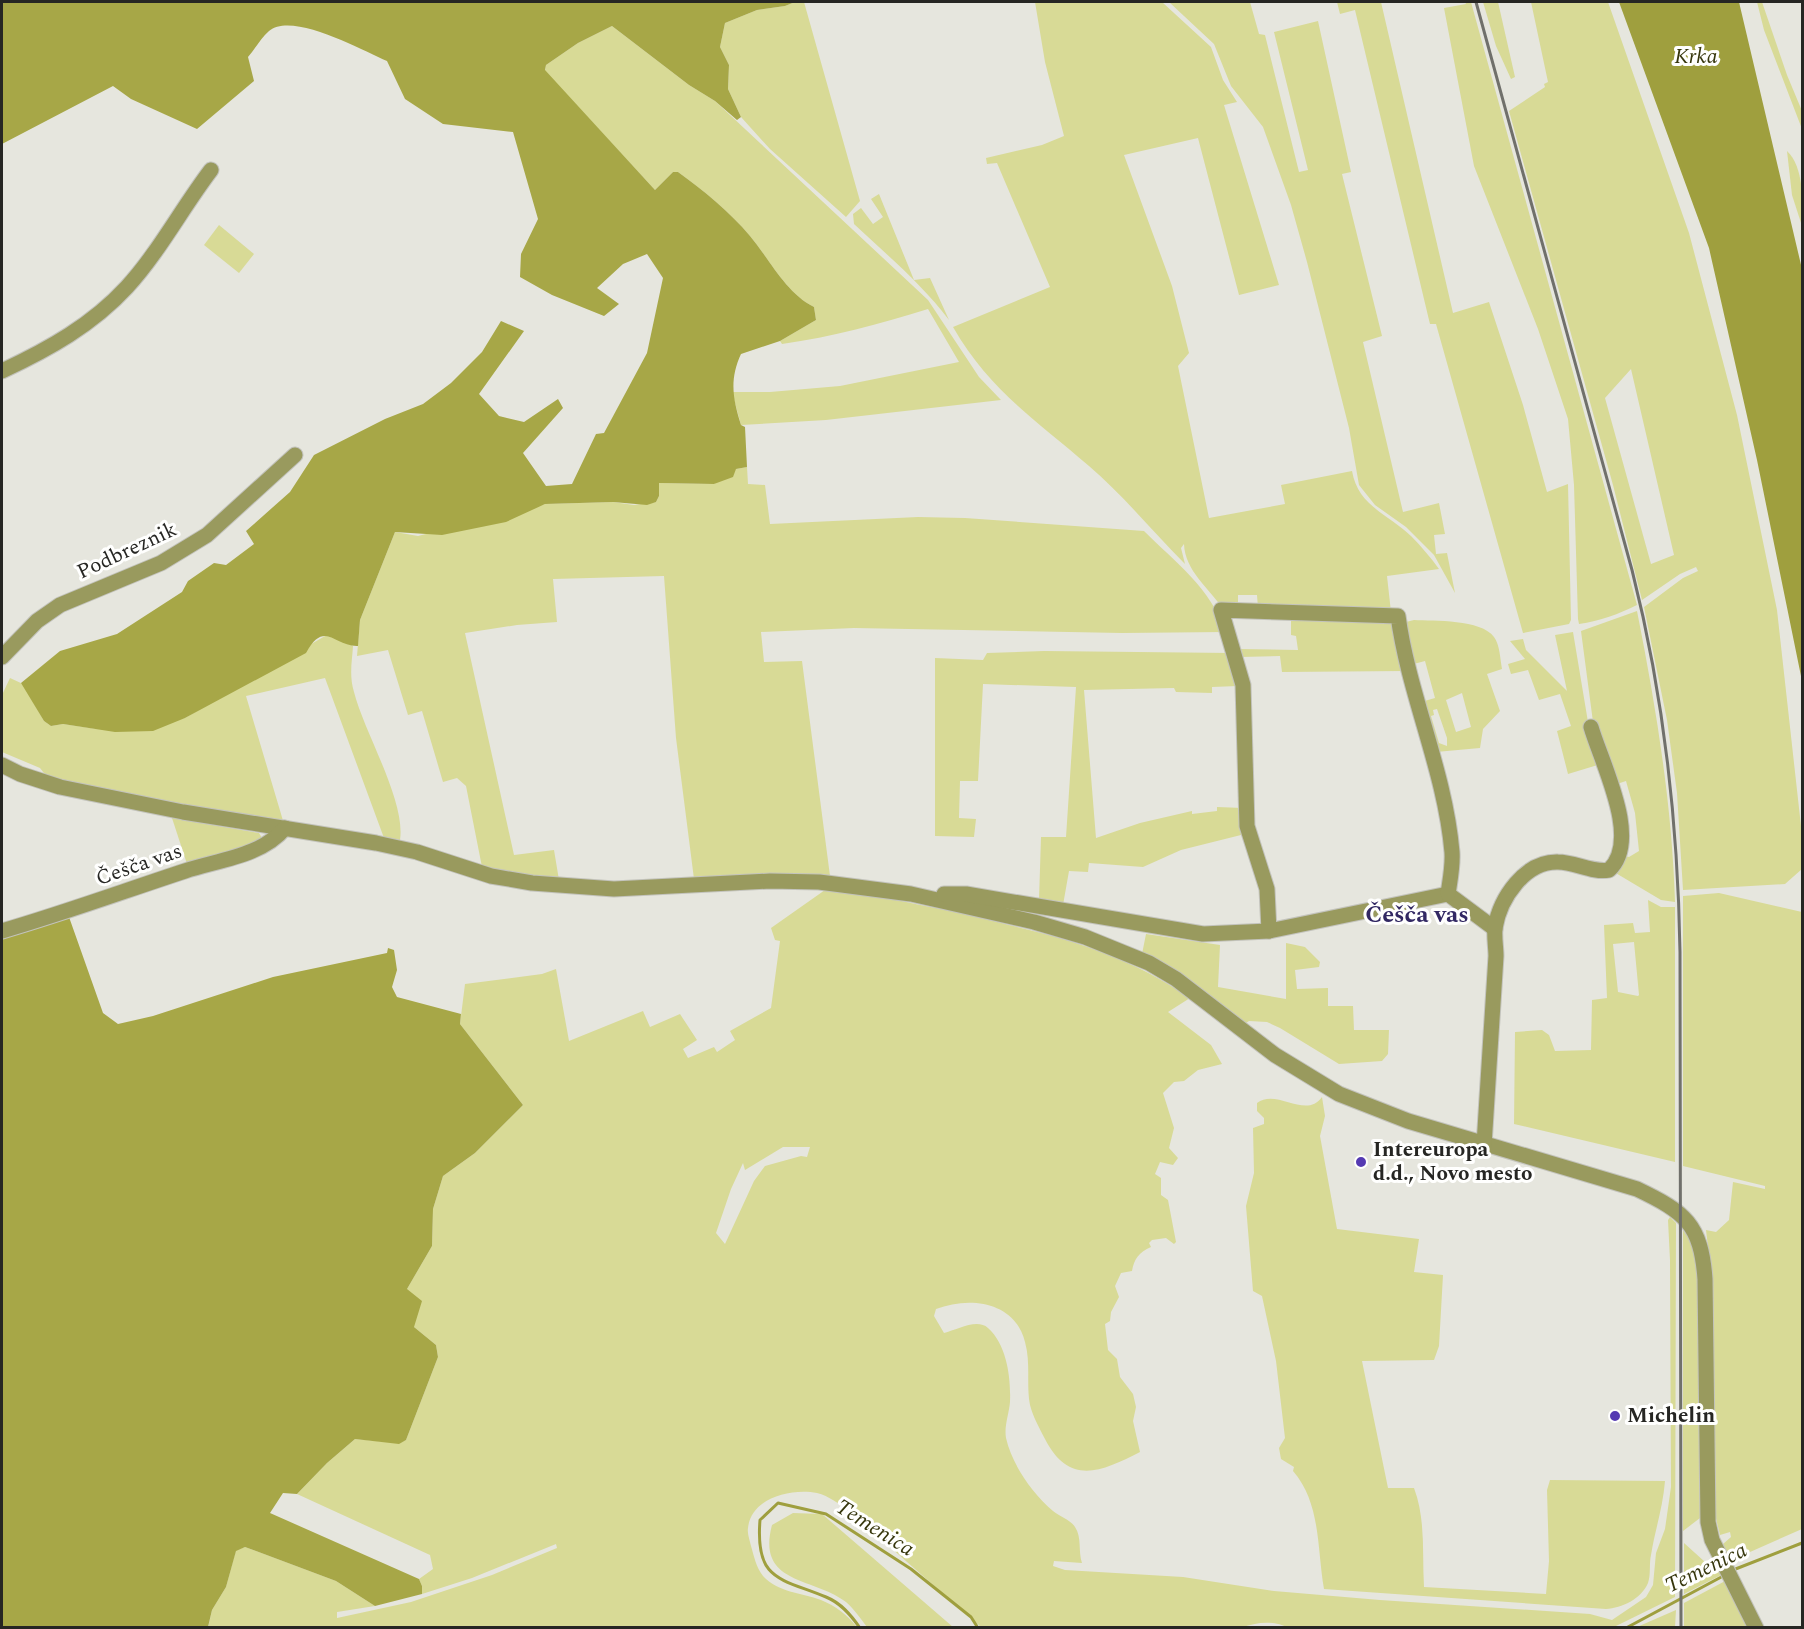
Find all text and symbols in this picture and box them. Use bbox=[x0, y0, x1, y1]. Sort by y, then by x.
water label: Krka bbox=[1674, 40, 1718, 73]
street label: Podbreznik bbox=[72, 514, 182, 588]
street label: Češča vas bbox=[91, 835, 187, 895]
district label: Češča vas bbox=[1365, 897, 1469, 933]
place label: Intereuropa d.d., Novo mesto bbox=[1373, 1134, 1533, 1190]
marker: Intereuropa d.d., Novo mesto bbox=[1354, 1155, 1368, 1169]
place label: Michelin bbox=[1627, 1400, 1715, 1432]
marker: Michelin bbox=[1608, 1409, 1622, 1423]
water label: Temenica bbox=[829, 1491, 921, 1565]
water label: Temenica bbox=[1659, 1534, 1753, 1602]

